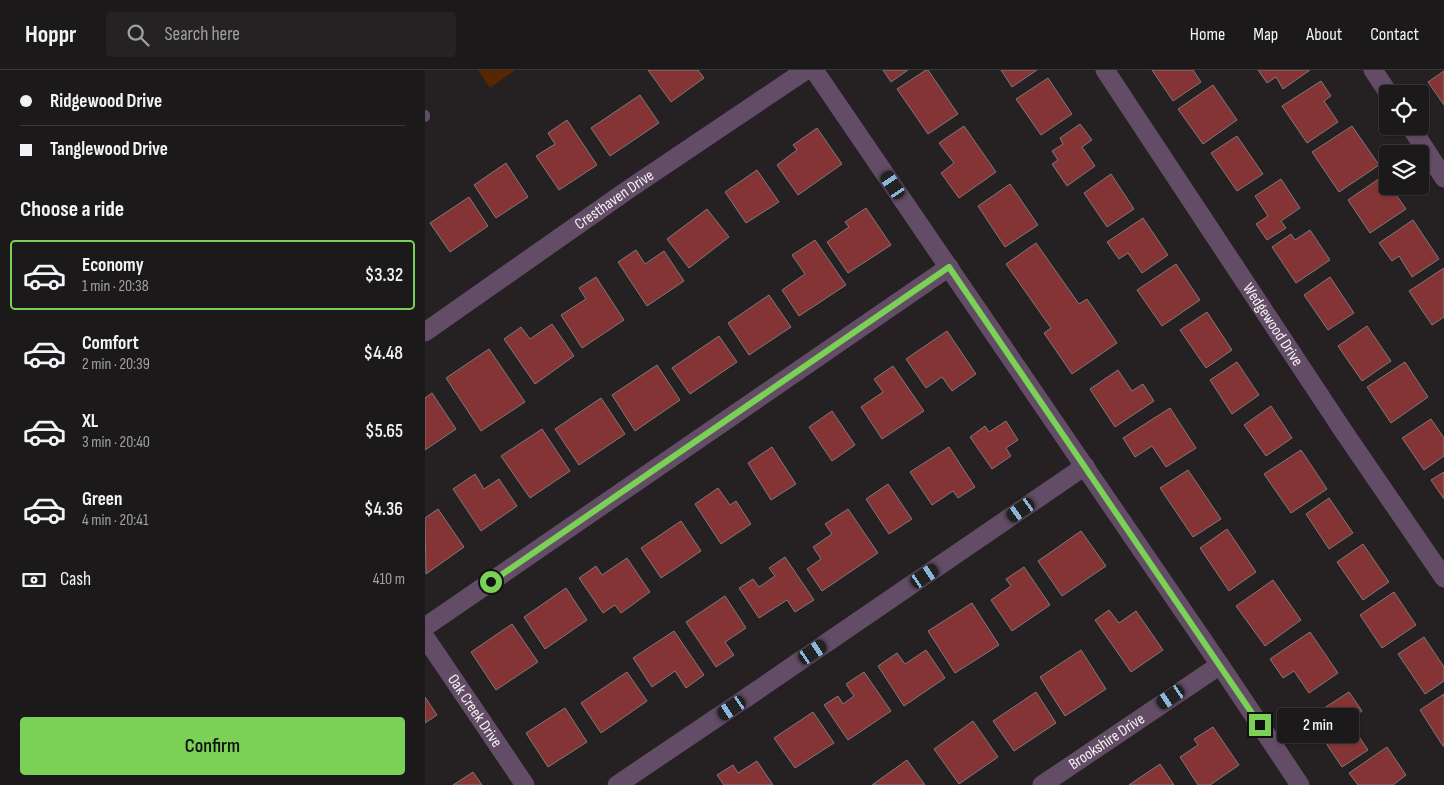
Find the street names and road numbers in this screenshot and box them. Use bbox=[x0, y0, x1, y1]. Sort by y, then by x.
street label: Cresthaven Drive bbox=[571, 166, 657, 234]
street label: Wedgewood Drive bbox=[1239, 279, 1307, 370]
street label: Oak Creek Drive bbox=[443, 671, 506, 751]
street label: Brookshire Drive bbox=[1065, 709, 1148, 774]

